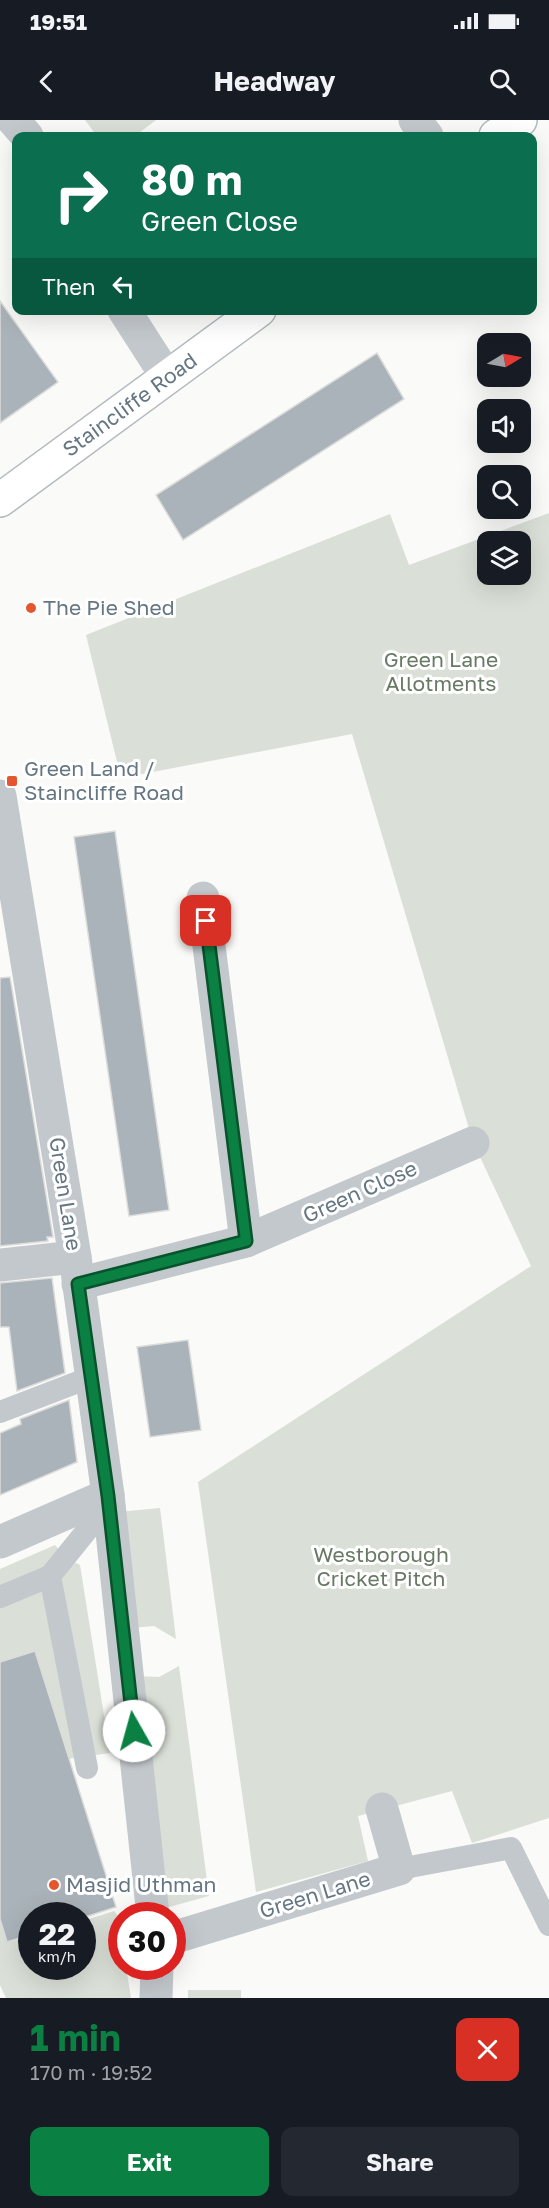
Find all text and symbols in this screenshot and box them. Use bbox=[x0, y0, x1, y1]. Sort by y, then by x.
text: 19:51 bbox=[30, 8, 87, 35]
icon: back bbox=[30, 65, 63, 98]
text: Headway bbox=[214, 65, 335, 97]
icon: search bbox=[486, 65, 519, 98]
text: 80 m bbox=[141, 154, 242, 204]
icon: right bbox=[42, 156, 120, 234]
text: Green Close bbox=[141, 205, 298, 237]
icon: left bbox=[107, 270, 140, 303]
text: Then bbox=[42, 273, 95, 300]
north arrow bbox=[477, 333, 531, 387]
map controls bbox=[477, 333, 531, 585]
street label: Staincliffe Road bbox=[57, 347, 202, 462]
button: sound bbox=[477, 399, 531, 453]
button: search bbox=[477, 465, 531, 519]
button: layers bbox=[477, 531, 531, 585]
place label: The Pie Shed bbox=[43, 594, 175, 620]
marker: The Pie Shed bbox=[24, 601, 38, 615]
park label: Green Lane Allotments bbox=[384, 646, 498, 696]
place label: Green Land / Staincliffe Road bbox=[24, 755, 184, 805]
marker: Green Land / Staincliffe Road bbox=[5, 774, 19, 788]
pin bbox=[180, 895, 231, 946]
icon: arrive bbox=[189, 904, 222, 937]
street label: Green Lane bbox=[44, 1135, 88, 1252]
street label: Green Close bbox=[299, 1154, 421, 1228]
park label: Westborough Cricket Pitch bbox=[313, 1541, 449, 1591]
position arrow bbox=[102, 1699, 166, 1763]
street label: Green Lane bbox=[256, 1865, 373, 1923]
place label: Masjid Uthman bbox=[66, 1871, 217, 1897]
marker: Masjid Uthman bbox=[47, 1878, 61, 1892]
speed limit sign: 30 bbox=[108, 1902, 186, 1980]
text: 22 bbox=[39, 1916, 75, 1952]
text: km/h bbox=[38, 1947, 76, 1965]
text: 1 min bbox=[30, 2016, 121, 2059]
button: close bbox=[456, 2018, 519, 2081]
text: 170 m · 19:52 bbox=[30, 2060, 152, 2084]
button: Exit bbox=[30, 2127, 269, 2196]
button: Share bbox=[281, 2127, 519, 2196]

